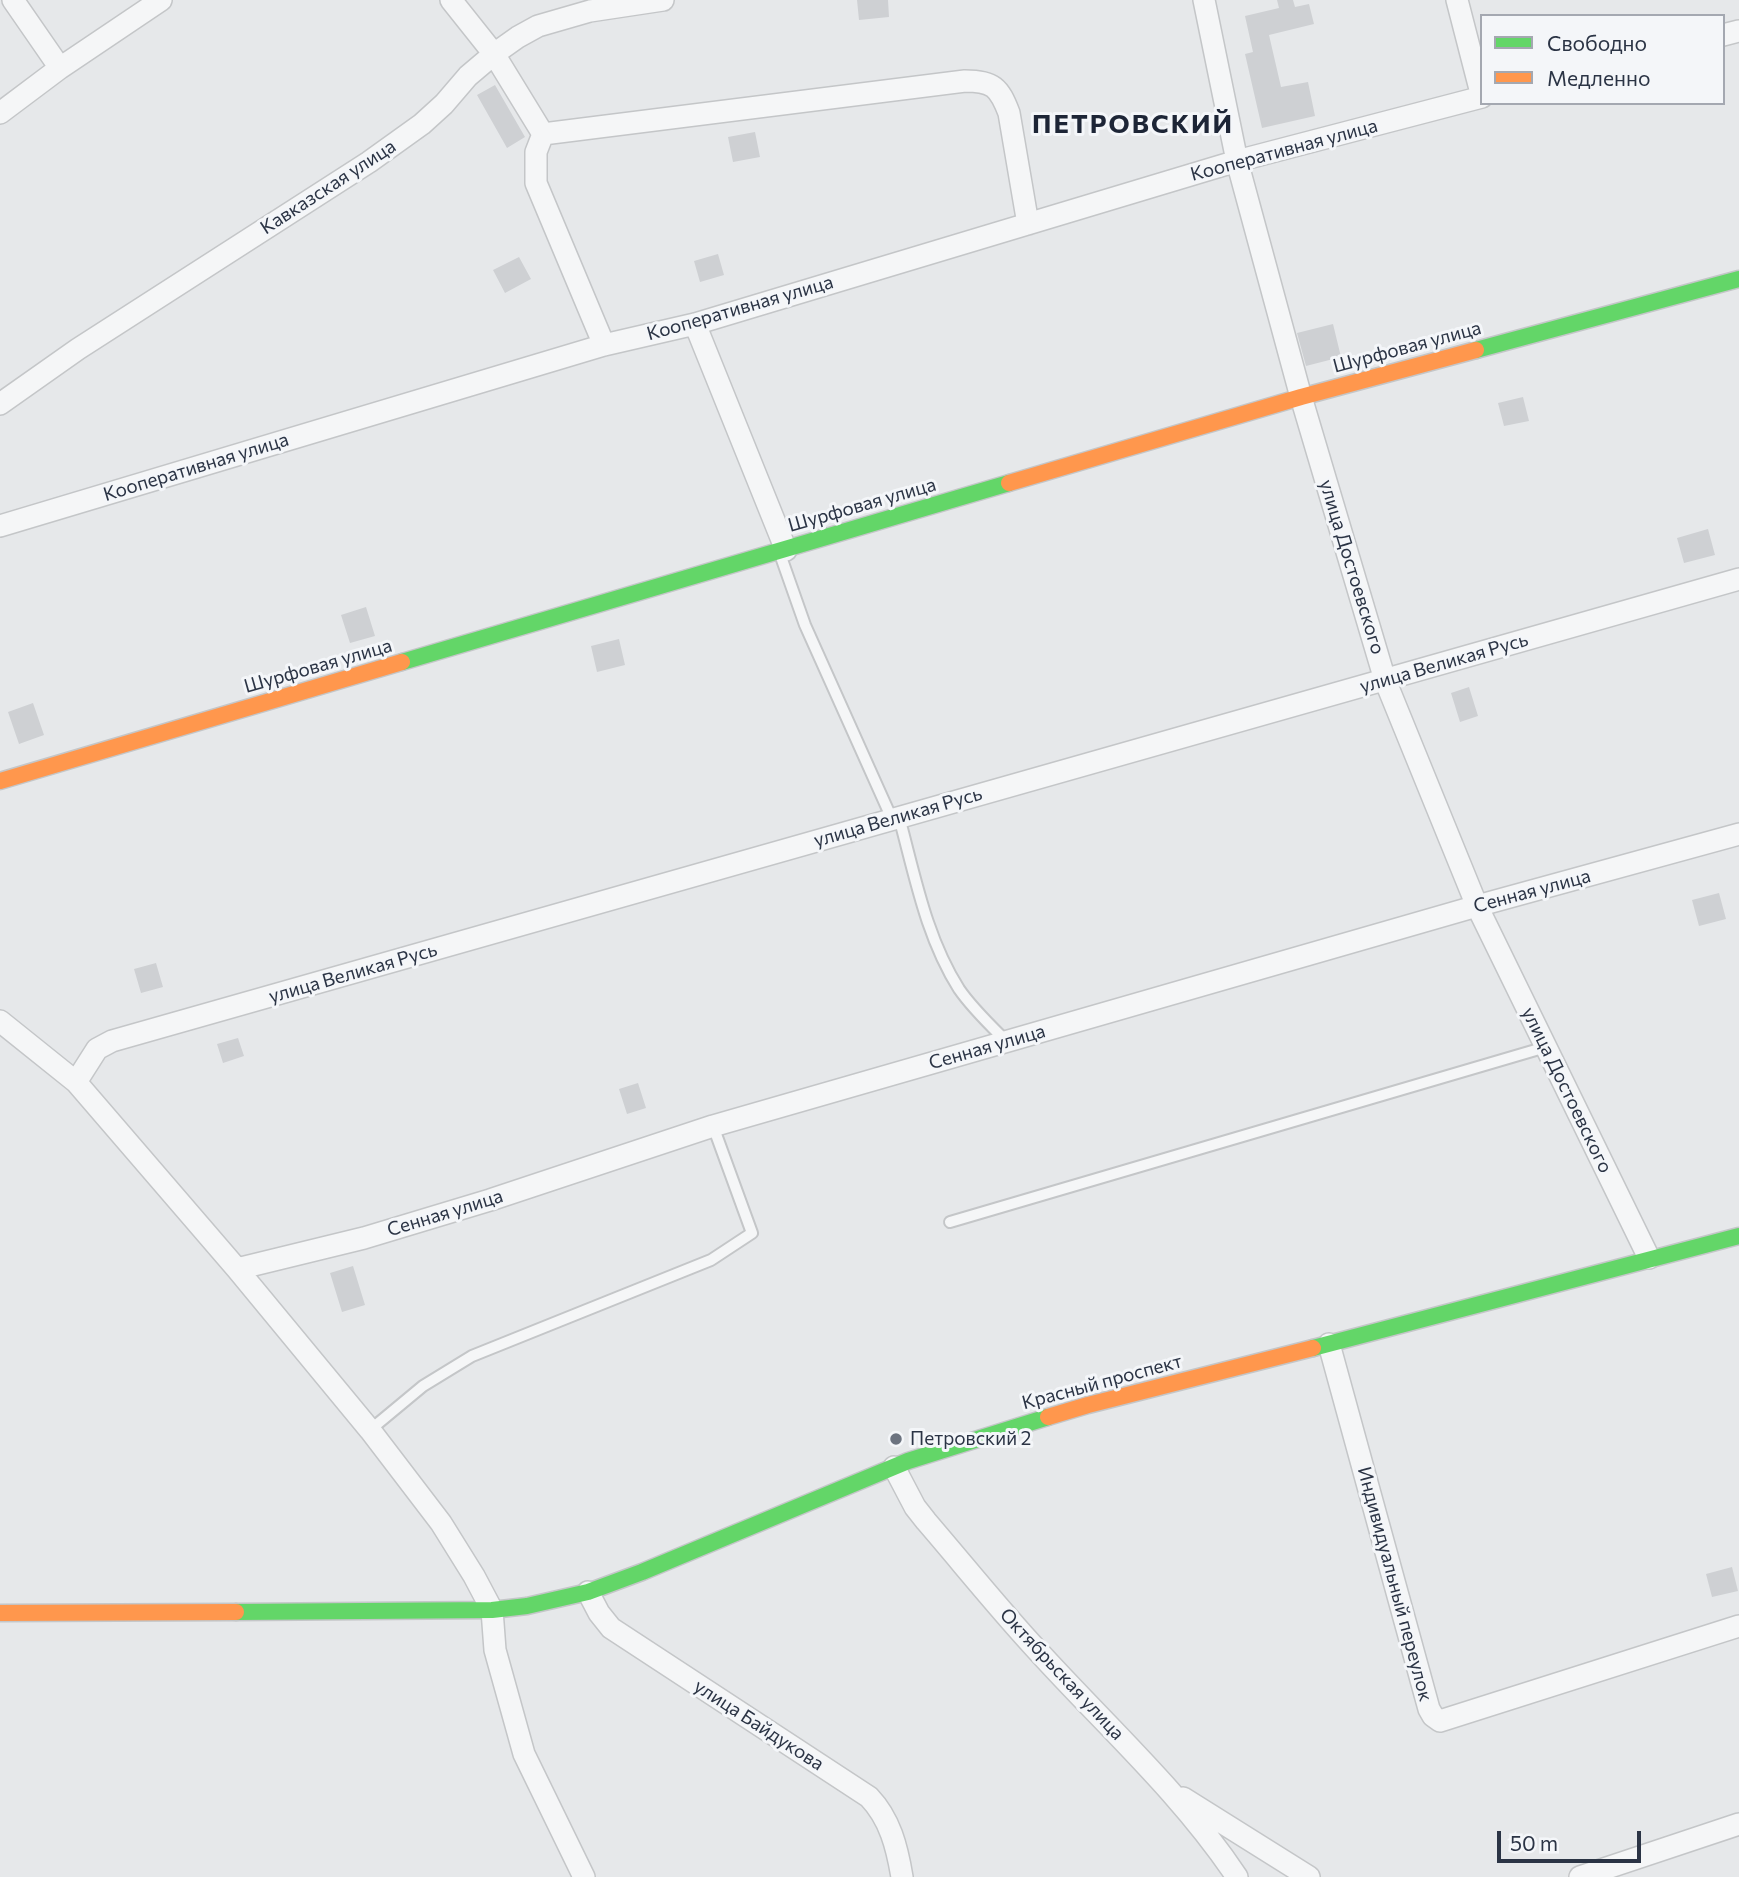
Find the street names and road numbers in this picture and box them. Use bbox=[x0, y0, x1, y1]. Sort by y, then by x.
street label: Кооперативная улица bbox=[1188, 114, 1380, 186]
street label: Кавказская улица bbox=[256, 135, 400, 239]
street label: Кооперативная улица bbox=[644, 270, 836, 346]
street label: Шурфовая улица bbox=[1330, 316, 1484, 378]
street label: Кооперативная улица bbox=[100, 428, 292, 506]
street label: Шурфовая улица bbox=[785, 473, 939, 537]
street label: улица Достоевского bbox=[1315, 477, 1389, 657]
street label: улица Великая Русь bbox=[1357, 628, 1531, 698]
street label: Шурфовая улица bbox=[241, 634, 395, 698]
street label: улица Великая Русь bbox=[811, 782, 985, 852]
street label: Сенная улица bbox=[1471, 864, 1593, 918]
street label: улица Великая Русь bbox=[266, 938, 440, 1008]
street label: улица Достоевского bbox=[1517, 1003, 1617, 1177]
street label: Сенная улица bbox=[926, 1019, 1048, 1075]
street label: Сенная улица bbox=[384, 1185, 506, 1241]
street label: Красный проспект bbox=[1019, 1350, 1185, 1414]
street label: Индивидуальный переулок bbox=[1353, 1464, 1437, 1704]
street label: Октябрьская улица bbox=[995, 1603, 1129, 1745]
street label: улица Байдукова bbox=[690, 1675, 828, 1775]

